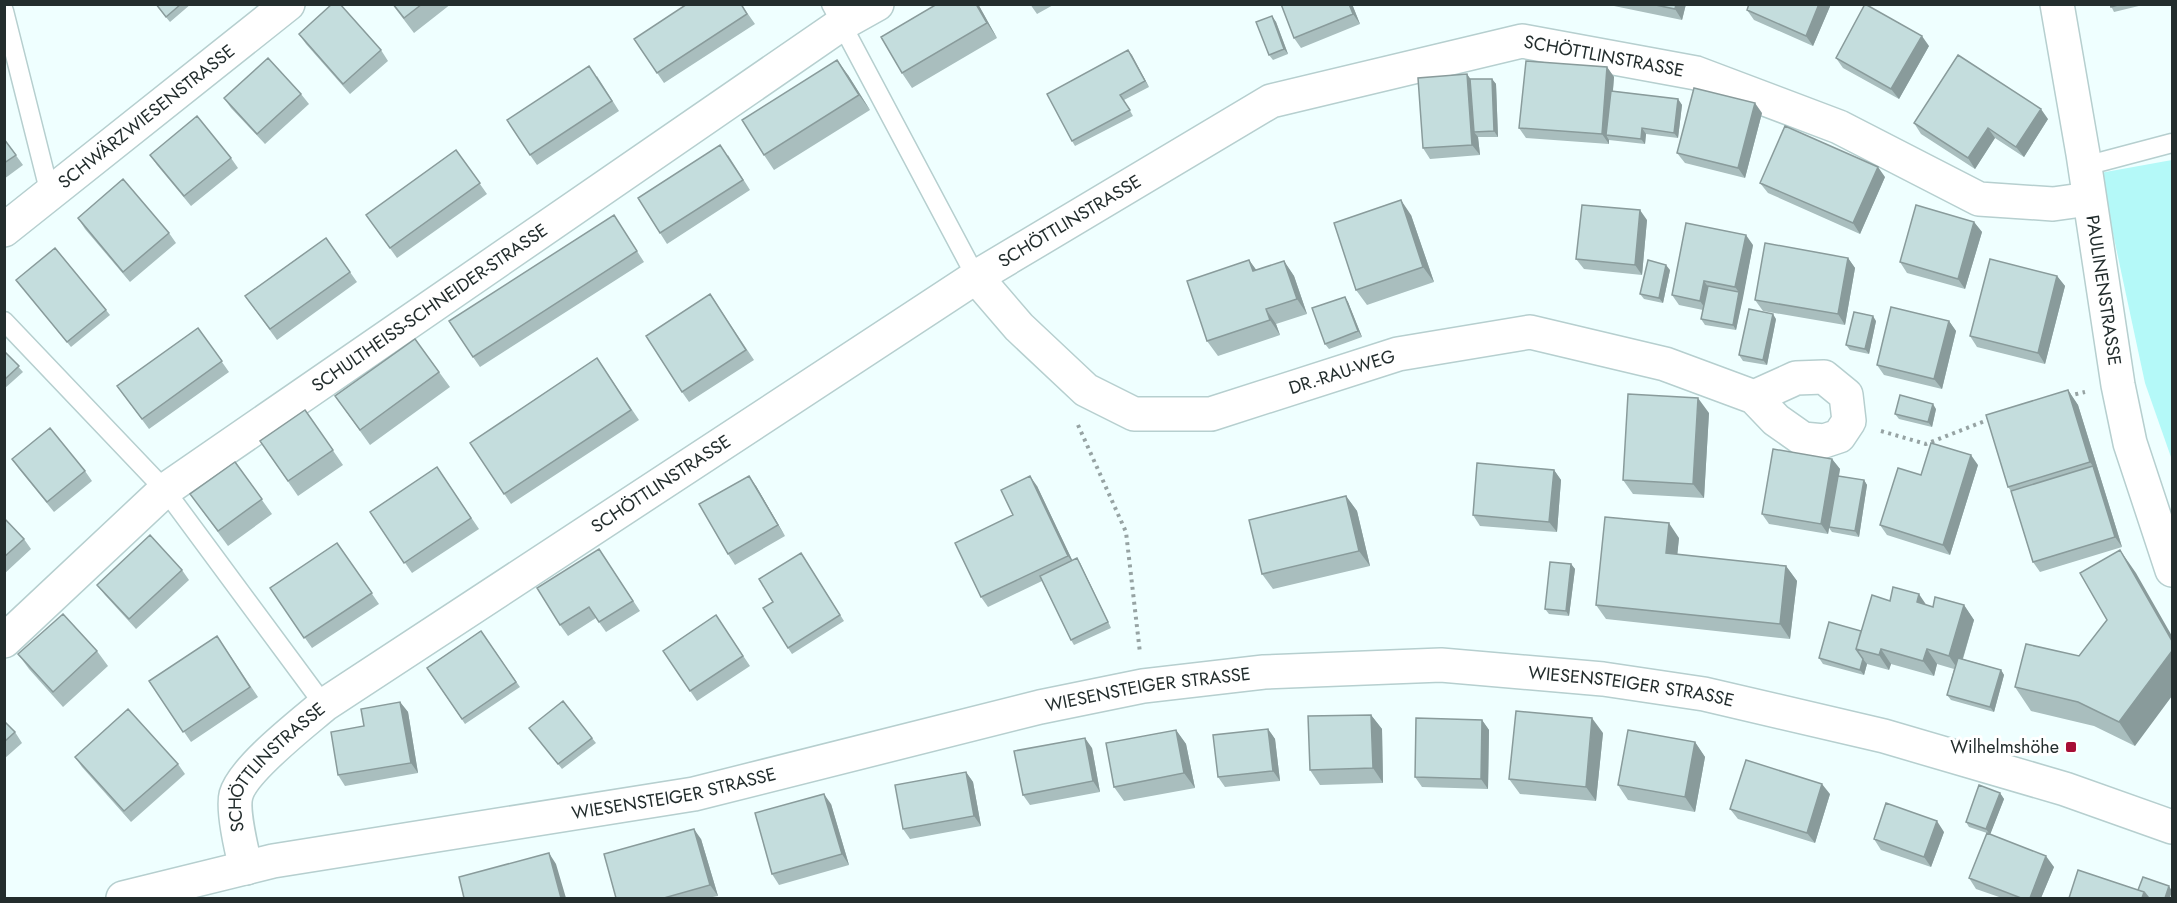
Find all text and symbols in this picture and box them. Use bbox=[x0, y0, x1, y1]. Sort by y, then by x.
street label: SCHÖTTLINSTRASSE bbox=[1522, 29, 1686, 84]
street label: SCHWÄRZWIESENSTRASSE bbox=[53, 38, 240, 195]
street label: SCHÖTTLINSTRASSE bbox=[993, 168, 1146, 274]
street label: PAULINENSTRASSE bbox=[2079, 213, 2128, 367]
street label: SCHULTHEISS-SCHNEIDER-STRASSE bbox=[306, 217, 553, 398]
street label: DR.-RAU-WEG bbox=[1285, 343, 1398, 401]
street label: SCHÖTTLINSTRASSE bbox=[586, 428, 736, 539]
street label: WIESENSTEIGER STRASSE bbox=[1527, 660, 1737, 714]
street label: WIESENSTEIGER STRASSE bbox=[1043, 661, 1252, 719]
street label: SCHÖTTLINSTRASSE bbox=[222, 696, 331, 834]
place label: Wilhelmshöhe bbox=[1950, 734, 2059, 760]
marker: Wilhelmshöhe bbox=[2064, 740, 2078, 754]
street label: WIESENSTEIGER STRASSE bbox=[570, 761, 779, 826]

